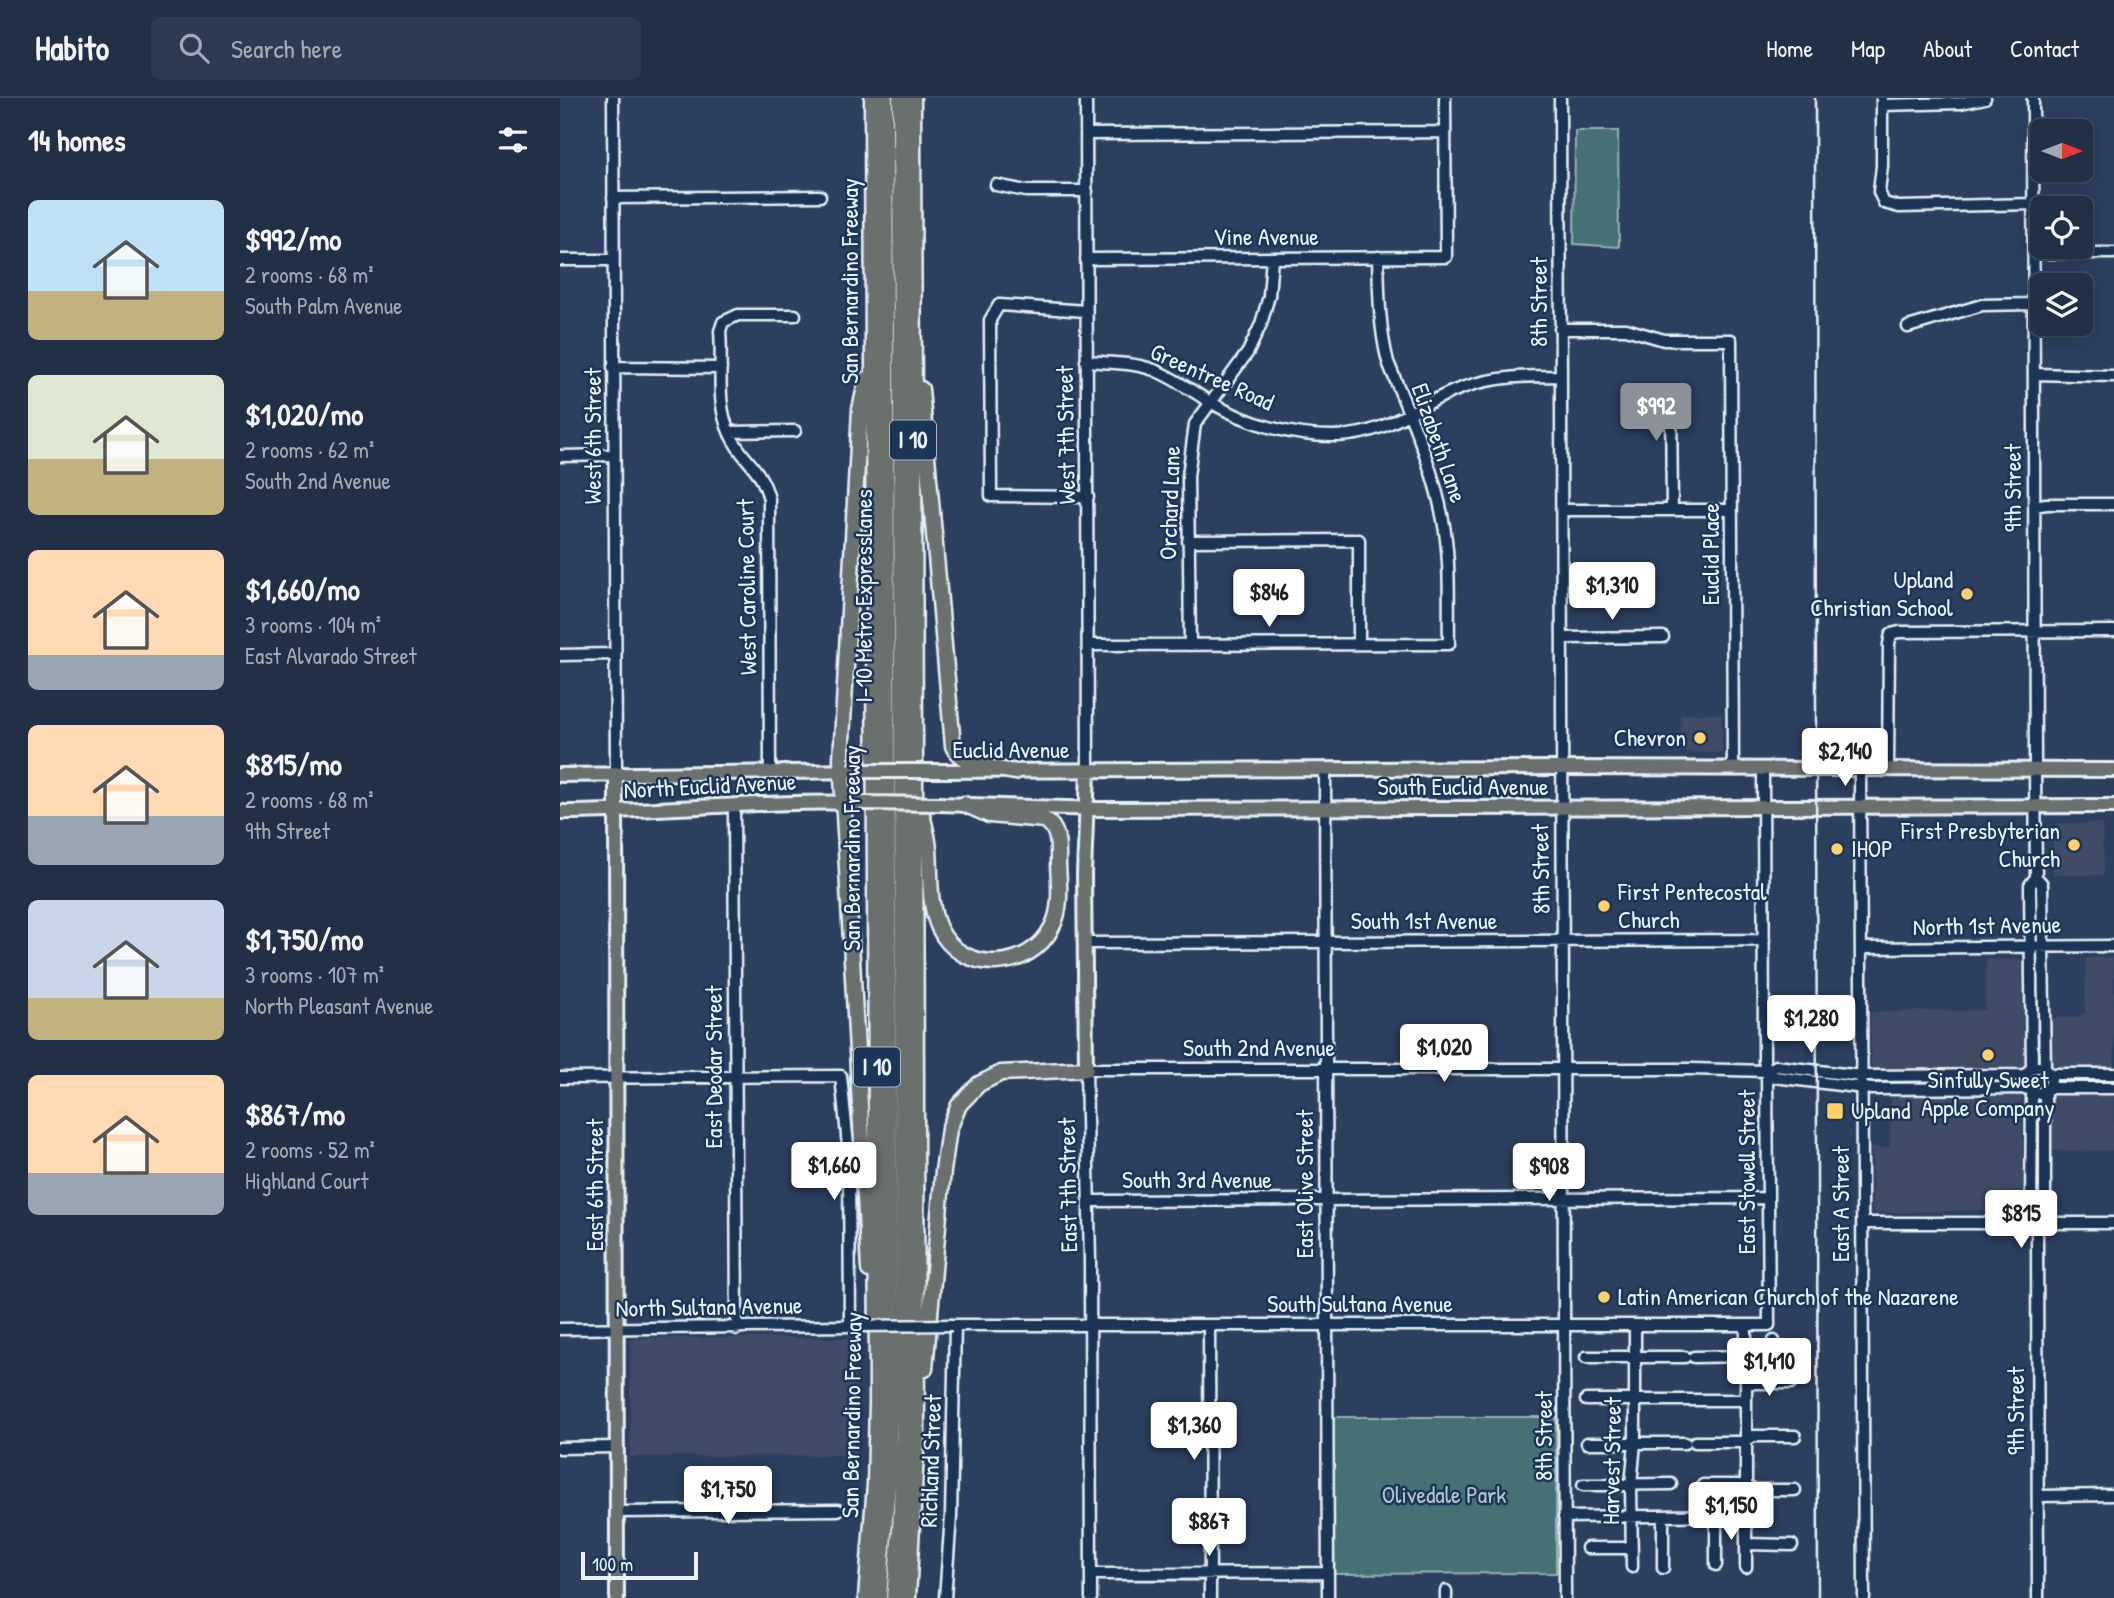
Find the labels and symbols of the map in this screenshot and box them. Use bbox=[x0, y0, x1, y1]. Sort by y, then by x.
north arrow bbox=[2030, 119, 2093, 182]
street label: San Bernardino Freeway bbox=[833, 178, 865, 384]
street label: Vine Avenue bbox=[1213, 220, 1319, 252]
street label: 8th Street bbox=[1522, 256, 1554, 347]
street label: Greentree Road bbox=[1146, 335, 1279, 418]
street label: West 7th Street bbox=[1048, 365, 1082, 505]
street label: West 6th Street bbox=[576, 367, 608, 504]
street label: Elizabeth Lane bbox=[1405, 379, 1475, 507]
pin: $992 bbox=[1615, 384, 1697, 443]
road number: I 10 bbox=[890, 420, 936, 460]
street label: 9th Street bbox=[1996, 443, 2028, 532]
street label: Orchard Lane bbox=[1151, 445, 1187, 561]
street label: I-10 Metro ExpressLanes bbox=[847, 489, 879, 703]
street label: West Caroline Court bbox=[728, 498, 764, 676]
street label: Euclid Place bbox=[1694, 502, 1726, 605]
pin: $1,310 bbox=[1555, 562, 1669, 622]
place label: Upland Christian School bbox=[1810, 563, 1954, 623]
pin: $846 bbox=[1228, 570, 1310, 629]
marker: Upland Christian School bbox=[1959, 586, 1975, 602]
place label: Chevron bbox=[1614, 721, 1686, 753]
pin: $2,140 bbox=[1788, 728, 1902, 788]
marker: Chevron bbox=[1692, 730, 1708, 746]
street label: Euclid Avenue bbox=[952, 733, 1070, 765]
street label: San Bernardino Freeway bbox=[835, 745, 867, 951]
street label: North Euclid Avenue bbox=[623, 764, 797, 805]
street label: South Euclid Avenue bbox=[1377, 770, 1549, 802]
place label: First Presbyterian Church bbox=[1900, 814, 2060, 874]
street label: 8th Street bbox=[1523, 823, 1557, 914]
place label: IHOP bbox=[1851, 832, 1893, 864]
marker: First Presbyterian Church bbox=[2066, 837, 2082, 853]
marker: IHOP bbox=[1829, 841, 1845, 857]
place label: First Pentecostal Church bbox=[1617, 875, 1767, 935]
marker: First Pentecostal Church bbox=[1596, 898, 1612, 914]
street label: South 1st Avenue bbox=[1351, 904, 1498, 936]
street label: North 1st Avenue bbox=[1913, 908, 2062, 942]
street label: East Deodar Street bbox=[697, 985, 729, 1149]
pin: $1,280 bbox=[1754, 996, 1868, 1055]
pin: $1,020 bbox=[1387, 1024, 1501, 1084]
street label: South 2nd Avenue bbox=[1183, 1031, 1335, 1063]
marker: Sinfully Sweet Apple Company bbox=[1980, 1047, 1996, 1063]
road number: I 10 bbox=[854, 1048, 900, 1086]
place label: Sinfully Sweet Apple Company bbox=[1921, 1063, 2055, 1123]
street label: East Stowell Street bbox=[1730, 1089, 1762, 1254]
place label: Upland bbox=[1851, 1094, 1910, 1126]
marker: Upland bbox=[1825, 1101, 1845, 1121]
street label: East Olive Street bbox=[1288, 1109, 1320, 1258]
street label: East 7th Street bbox=[1050, 1117, 1084, 1253]
street label: East 6th Street bbox=[578, 1118, 610, 1251]
pin: $1,660 bbox=[777, 1142, 891, 1202]
pin: $908 bbox=[1508, 1144, 1590, 1203]
street label: East A Street bbox=[1824, 1145, 1856, 1262]
street label: South 3rd Avenue bbox=[1122, 1163, 1272, 1195]
pin: $815 bbox=[1980, 1190, 2062, 1250]
place label: Latin American Church of the Nazarene bbox=[1618, 1280, 1959, 1312]
street label: South Sultana Avenue bbox=[1267, 1287, 1453, 1319]
street label: North Sultana Avenue bbox=[615, 1288, 803, 1324]
marker: Latin American Church of the Nazarene bbox=[1596, 1289, 1612, 1305]
street label: San Bernardino Freeway bbox=[833, 1312, 869, 1518]
pin: $1,410 bbox=[1712, 1338, 1826, 1398]
street label: 9th Street bbox=[1999, 1366, 2031, 1455]
street label: 8th Street bbox=[1527, 1390, 1559, 1481]
street label: Richland Street bbox=[912, 1393, 948, 1528]
street label: Harvest Street bbox=[1594, 1396, 1628, 1525]
pin: $1,360 bbox=[1137, 1402, 1251, 1462]
pin: $1,750 bbox=[671, 1466, 785, 1526]
park label: Olivedale Park bbox=[1382, 1478, 1506, 1510]
pin: $1,150 bbox=[1674, 1482, 1788, 1542]
pin: $867 bbox=[1168, 1498, 1250, 1558]
scale bar bbox=[581, 1549, 698, 1581]

